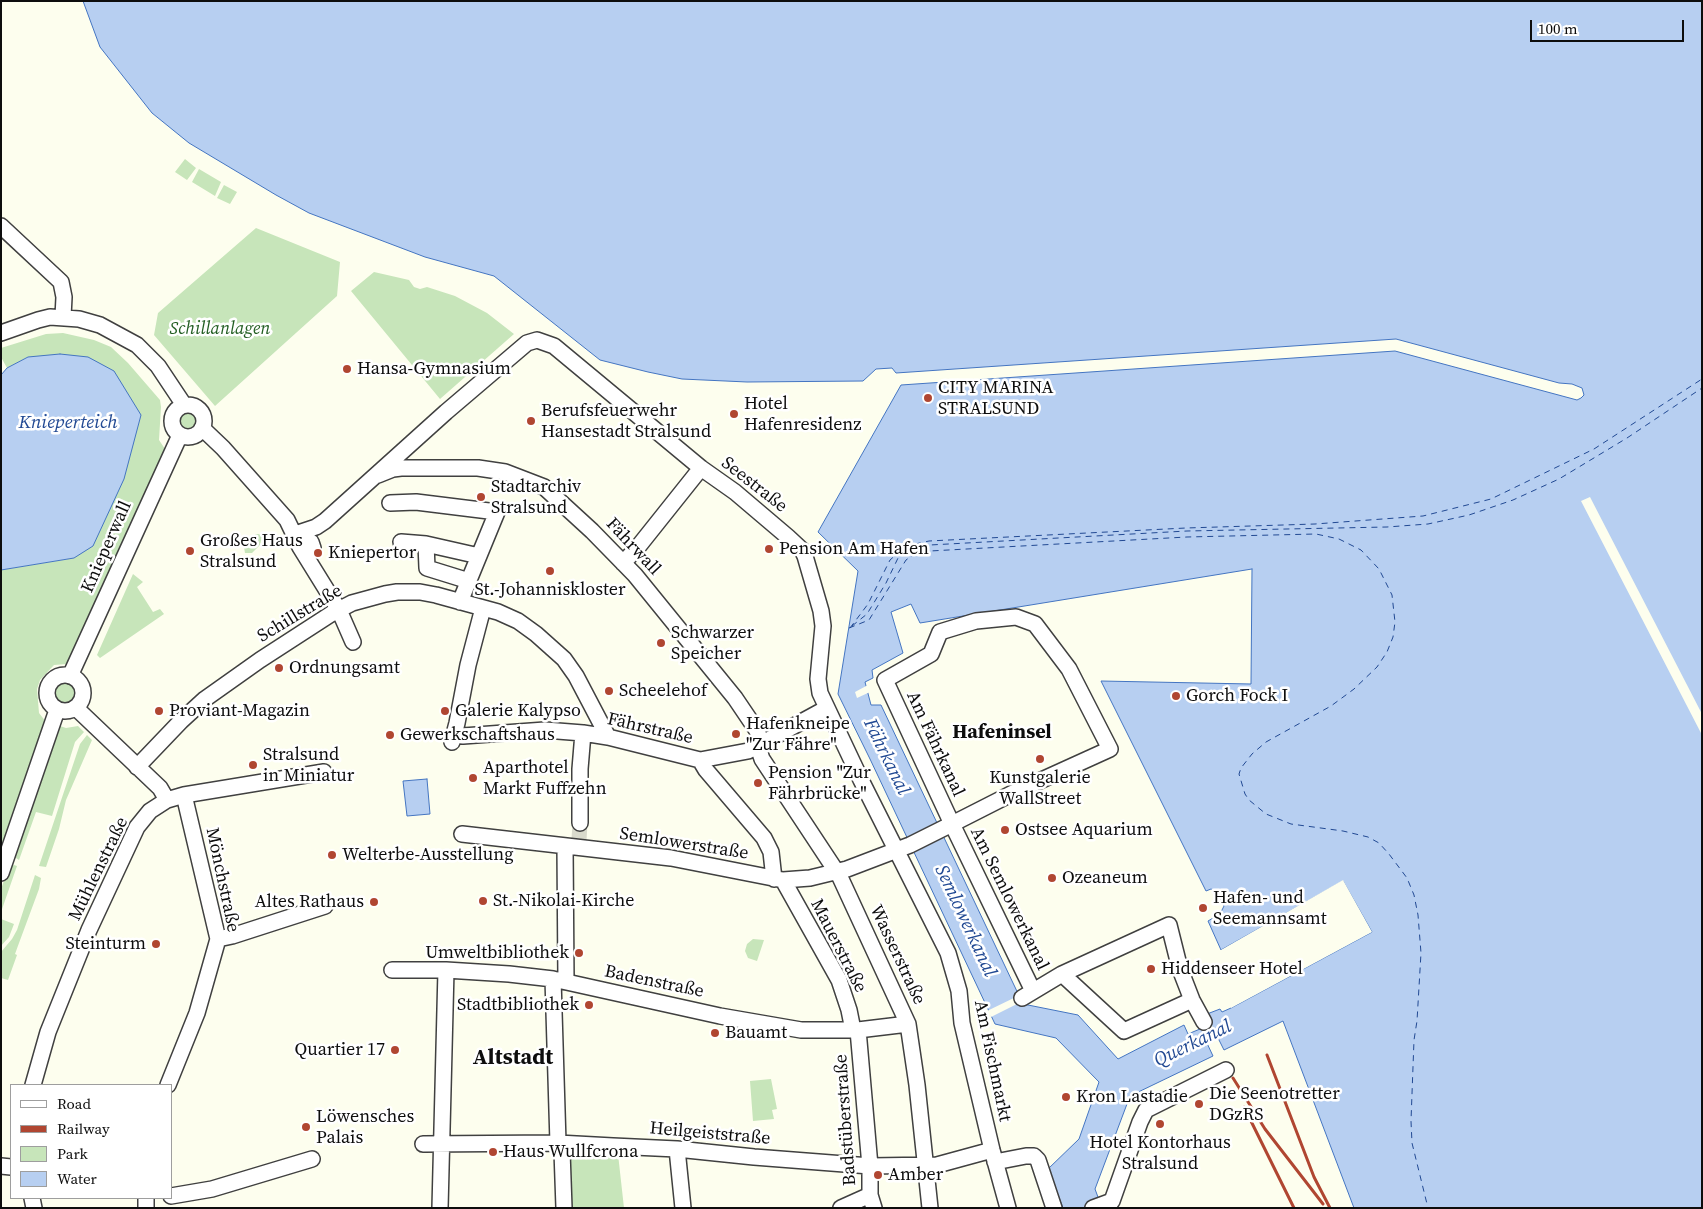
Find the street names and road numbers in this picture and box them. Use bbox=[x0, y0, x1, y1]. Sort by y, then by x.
street label: Seestraße bbox=[717, 453, 791, 517]
street label: Knieperwall bbox=[77, 498, 137, 596]
street label: Fährwall bbox=[601, 514, 665, 580]
street label: Schillstraße bbox=[254, 580, 346, 648]
street label: Am Fährkanal bbox=[901, 688, 969, 800]
street label: Fährstraße bbox=[605, 709, 695, 749]
street label: Mühlenstraße bbox=[65, 814, 133, 924]
street label: Semlowerstraße bbox=[618, 823, 750, 865]
street label: Am Semlowerkanal bbox=[965, 824, 1053, 974]
street label: Mönchstraße bbox=[200, 826, 244, 934]
street label: Mauerstraße bbox=[805, 896, 871, 996]
street label: Wasserstraße bbox=[864, 902, 930, 1008]
street label: Badenstraße bbox=[602, 961, 706, 1003]
street label: Am Fischmarkt bbox=[969, 998, 1015, 1124]
street label: Badstüberstraße bbox=[831, 1053, 861, 1187]
street label: Heilgeiststraße bbox=[649, 1118, 771, 1150]

